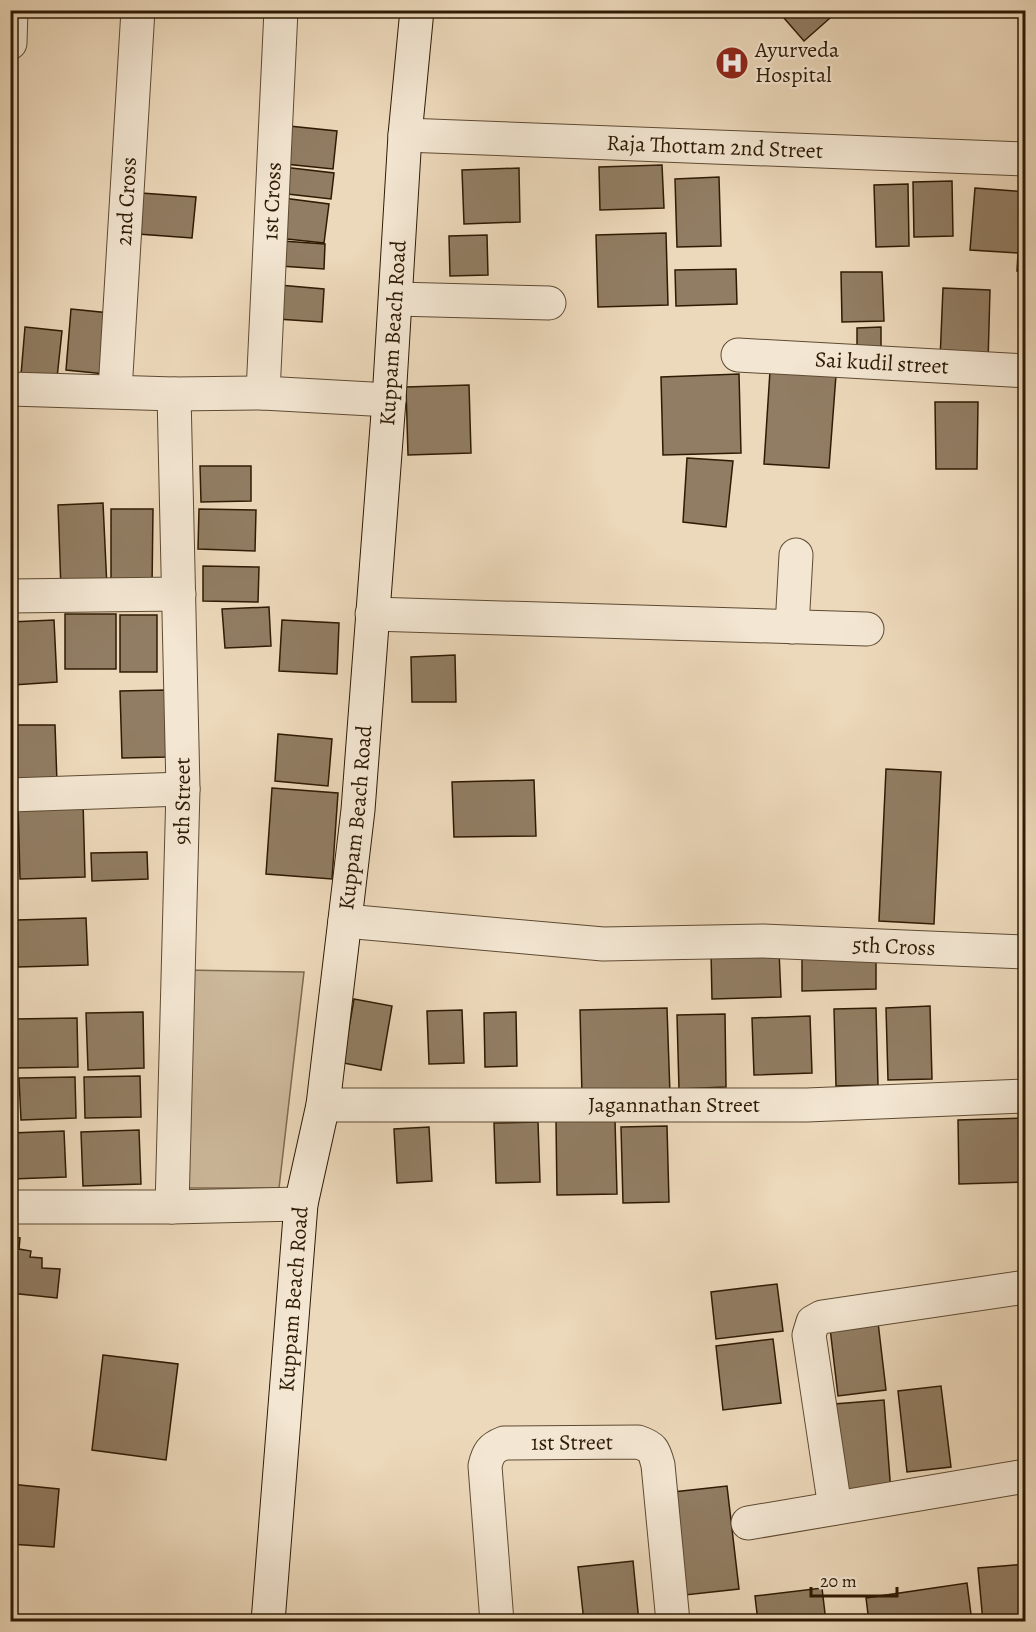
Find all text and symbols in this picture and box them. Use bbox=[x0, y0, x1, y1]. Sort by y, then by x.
place label: Ayurveda Hospital bbox=[754, 35, 840, 90]
hospital icon: Ayurveda Hospital bbox=[714, 45, 750, 81]
street label: Raja Thottam 2nd Street bbox=[606, 128, 824, 166]
street label: 2nd Cross bbox=[109, 156, 144, 247]
street label: 1st Cross bbox=[255, 161, 289, 241]
street label: Kuppam Beach Road bbox=[372, 239, 414, 427]
street label: Sai kudil street bbox=[814, 344, 950, 382]
street label: Kuppam Beach Road bbox=[331, 724, 379, 912]
street label: 9th Street bbox=[167, 757, 198, 845]
street label: 5th Cross bbox=[852, 930, 936, 963]
street label: Jagannathan Street bbox=[588, 1090, 760, 1120]
street label: Kuppam Beach Road bbox=[271, 1205, 316, 1393]
street label: 1st Street bbox=[531, 1427, 613, 1458]
scale bar bbox=[811, 1560, 896, 1598]
text: 20 m bbox=[820, 1569, 857, 1593]

